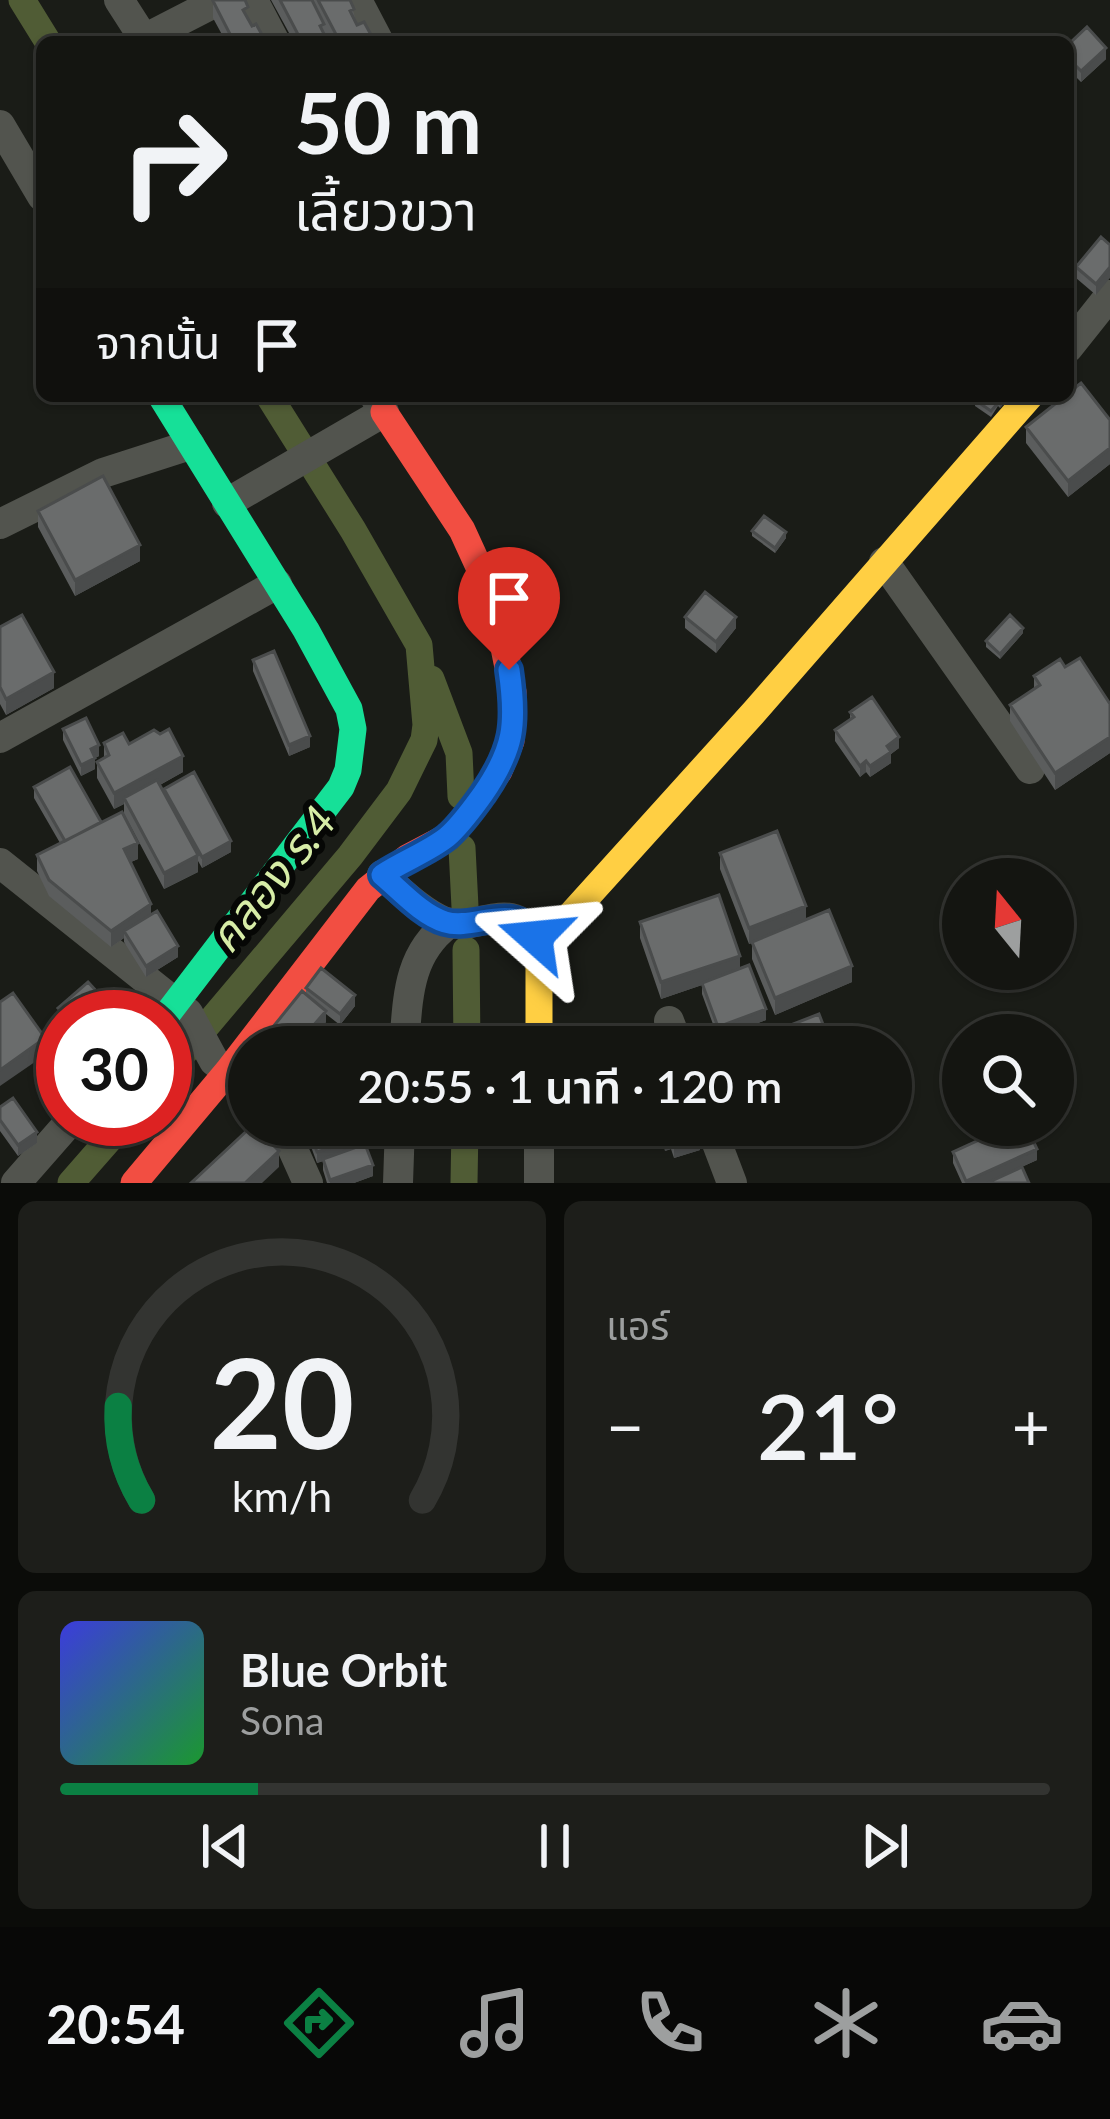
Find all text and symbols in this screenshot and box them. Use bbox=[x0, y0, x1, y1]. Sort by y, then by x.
text: 50 m bbox=[294, 71, 482, 172]
icon: right bbox=[96, 84, 252, 240]
text: เลี้ยวขวา bbox=[294, 177, 477, 242]
icon: arrive bbox=[244, 312, 310, 378]
text: จากนั้น bbox=[96, 315, 220, 369]
pin bbox=[458, 547, 560, 670]
icon: arrive bbox=[476, 565, 542, 631]
water label: คลอง ร.4 bbox=[196, 794, 346, 962]
north arrow bbox=[942, 858, 1074, 990]
map controls bbox=[942, 858, 1074, 1146]
position arrow bbox=[472, 874, 598, 1000]
speed limit sign: 30 bbox=[36, 990, 192, 1146]
button: search bbox=[942, 1014, 1074, 1146]
text: 20:55 · 1 นาที · 120 m bbox=[358, 1059, 782, 1113]
text: แอร์ bbox=[606, 1302, 669, 1348]
text: 20 bbox=[210, 1326, 354, 1476]
text: 21° bbox=[757, 1371, 899, 1479]
text: − bbox=[606, 1386, 644, 1465]
text: + bbox=[1012, 1386, 1050, 1465]
text: km/h bbox=[232, 1470, 332, 1521]
text: Blue Orbit bbox=[240, 1643, 447, 1697]
text: Sona bbox=[240, 1697, 324, 1743]
icon: previous bbox=[192, 1813, 258, 1879]
icon: pause bbox=[522, 1813, 588, 1879]
icon: next bbox=[852, 1813, 918, 1879]
icon: directions bbox=[277, 1981, 361, 2065]
icon: music bbox=[453, 1981, 537, 2065]
icon: phone bbox=[628, 1981, 712, 2065]
icon: climate bbox=[804, 1981, 888, 2065]
icon: car bbox=[980, 1981, 1064, 2065]
text: 20:54 bbox=[46, 1991, 185, 2056]

